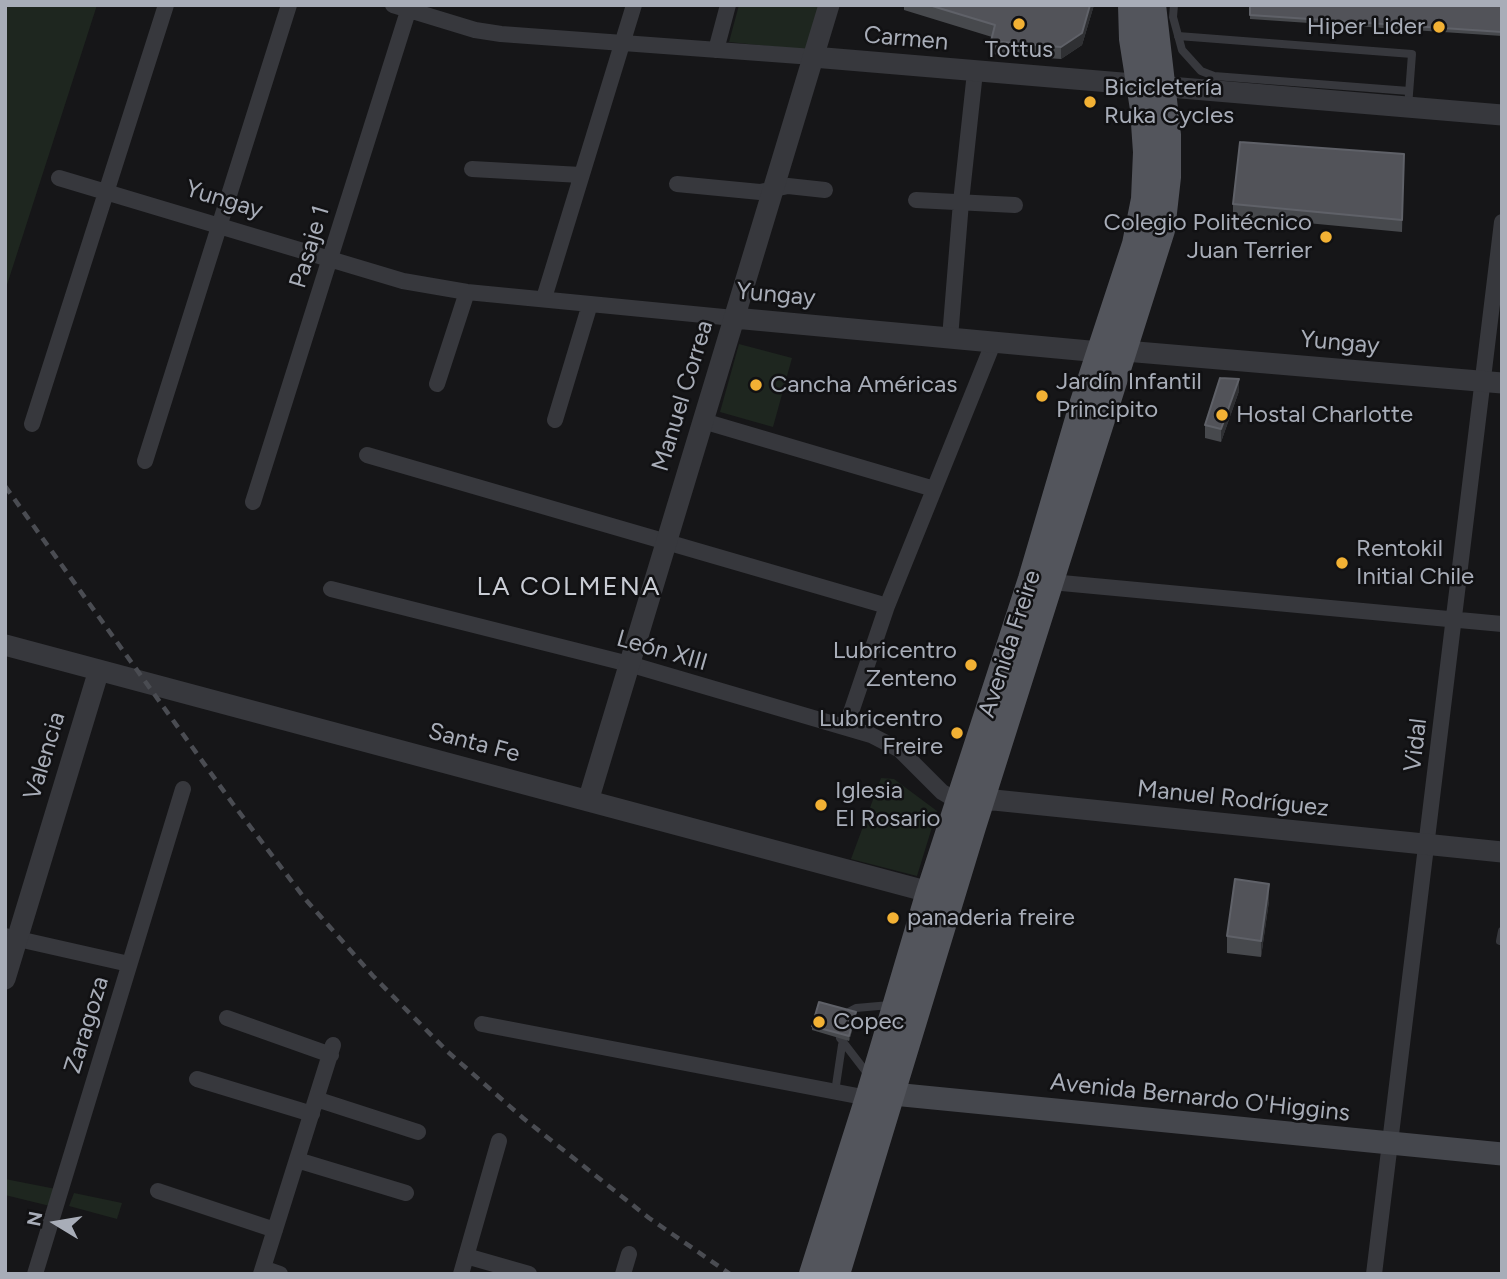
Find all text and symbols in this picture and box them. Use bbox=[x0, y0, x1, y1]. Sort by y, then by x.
place label: Hiper Lider bbox=[1307, 13, 1425, 41]
marker: Tottus bbox=[1011, 16, 1027, 32]
marker: Hiper Lider bbox=[1431, 19, 1447, 35]
street label: Carmen bbox=[863, 21, 949, 57]
place label: Tottus bbox=[985, 36, 1053, 64]
place label: Bicicletería Ruka Cycles bbox=[1104, 74, 1234, 130]
marker: Bicicletería Ruka Cycles bbox=[1082, 94, 1098, 110]
street label: Yungay bbox=[182, 175, 266, 225]
street label: Pasaje 1 bbox=[284, 202, 336, 292]
place label: Colegio Politécnico Juan Terrier bbox=[1103, 209, 1312, 265]
marker: Colegio Politécnico Juan Terrier bbox=[1318, 229, 1334, 245]
street label: Yungay bbox=[735, 277, 817, 313]
street label: Manuel Correa bbox=[646, 317, 720, 475]
street label: Yungay bbox=[1299, 325, 1381, 361]
place label: Jardín Infantil Principito bbox=[1056, 368, 1202, 424]
place label: Cancha Américas bbox=[770, 371, 957, 399]
marker: Cancha Américas bbox=[748, 377, 764, 393]
marker: Jardín Infantil Principito bbox=[1034, 388, 1050, 404]
place label: Hostal Charlotte bbox=[1236, 401, 1413, 429]
marker: Hostal Charlotte bbox=[1214, 407, 1230, 423]
place label: Rentokil Initial Chile bbox=[1356, 535, 1474, 591]
marker: Rentokil Initial Chile bbox=[1334, 555, 1350, 571]
street label: Avenida Freire bbox=[973, 567, 1047, 721]
district label: LA COLMENA bbox=[478, 571, 660, 603]
street label: León XIII bbox=[613, 624, 711, 678]
place label: Lubricentro Zenteno bbox=[833, 637, 957, 693]
marker: Lubricentro Zenteno bbox=[963, 657, 979, 673]
place label: Lubricentro Freire bbox=[819, 705, 943, 761]
street label: Valencia bbox=[18, 709, 72, 803]
street label: Santa Fe bbox=[425, 717, 523, 769]
street label: Vidal bbox=[1398, 717, 1434, 773]
marker: Lubricentro Freire bbox=[949, 725, 965, 741]
street label: Manuel Rodríguez bbox=[1136, 775, 1330, 823]
place label: Iglesia El Rosario bbox=[835, 777, 940, 833]
marker: Iglesia El Rosario bbox=[813, 797, 829, 813]
place label: panaderia freire bbox=[907, 904, 1075, 932]
marker: panaderia freire bbox=[885, 910, 901, 926]
street label: Zaragoza bbox=[59, 973, 115, 1077]
place label: Copec bbox=[833, 1008, 904, 1036]
marker: Copec bbox=[811, 1014, 827, 1030]
street label: Avenida Bernardo O'Higgins bbox=[1049, 1068, 1351, 1128]
north arrow bbox=[21, 1188, 91, 1258]
text: N bbox=[22, 1209, 48, 1228]

